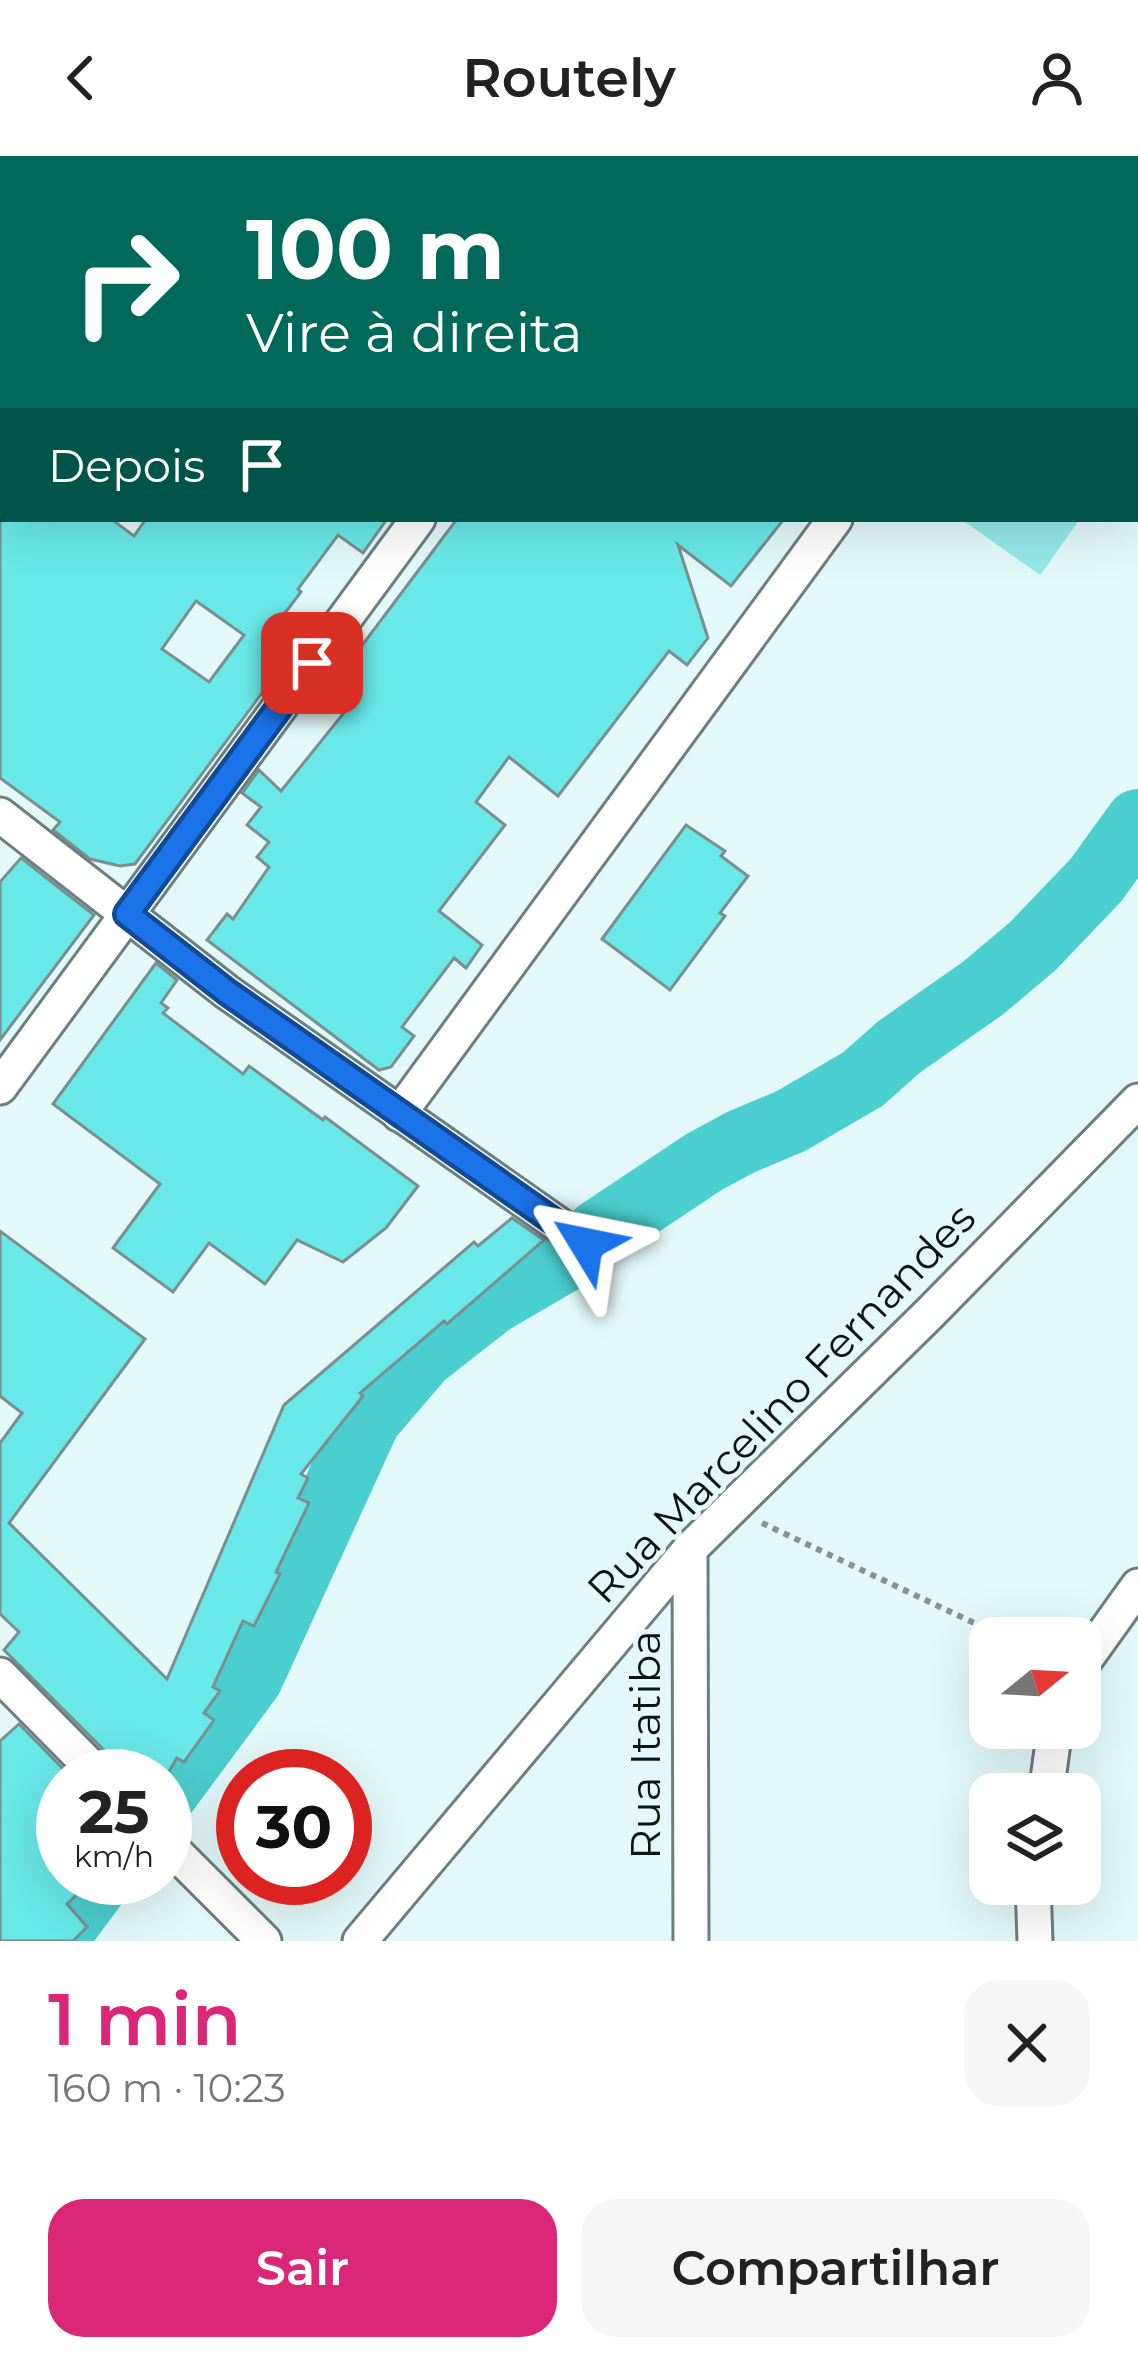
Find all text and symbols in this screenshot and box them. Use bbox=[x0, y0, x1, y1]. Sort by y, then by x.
icon: back bbox=[48, 45, 114, 111]
text: Routely bbox=[462, 45, 676, 111]
icon: person bbox=[1024, 45, 1090, 111]
text: 100 m bbox=[246, 198, 505, 300]
icon: right bbox=[48, 204, 204, 360]
text: Vire à direita bbox=[246, 300, 583, 366]
icon: arrive bbox=[229, 432, 295, 498]
text: Depois bbox=[48, 438, 205, 493]
pin bbox=[261, 612, 363, 714]
icon: arrive bbox=[279, 630, 345, 696]
position arrow bbox=[523, 1181, 649, 1307]
street label: Rua Marcelino Fernandes bbox=[576, 1192, 986, 1614]
north arrow bbox=[969, 1617, 1101, 1749]
map controls bbox=[969, 1617, 1101, 1905]
street label: Rua Itatiba bbox=[619, 1630, 671, 1860]
speed limit sign: 30 bbox=[216, 1749, 372, 1905]
button: layers bbox=[969, 1773, 1101, 1905]
text: 25 bbox=[78, 1775, 150, 1848]
text: km/h bbox=[74, 1838, 154, 1875]
text: 1 min bbox=[48, 1975, 241, 2063]
button: close bbox=[964, 1980, 1090, 2106]
text: 160 m · 10:23 bbox=[48, 2064, 286, 2112]
button: Sair bbox=[48, 2199, 557, 2337]
button: Compartilhar bbox=[581, 2199, 1090, 2337]

